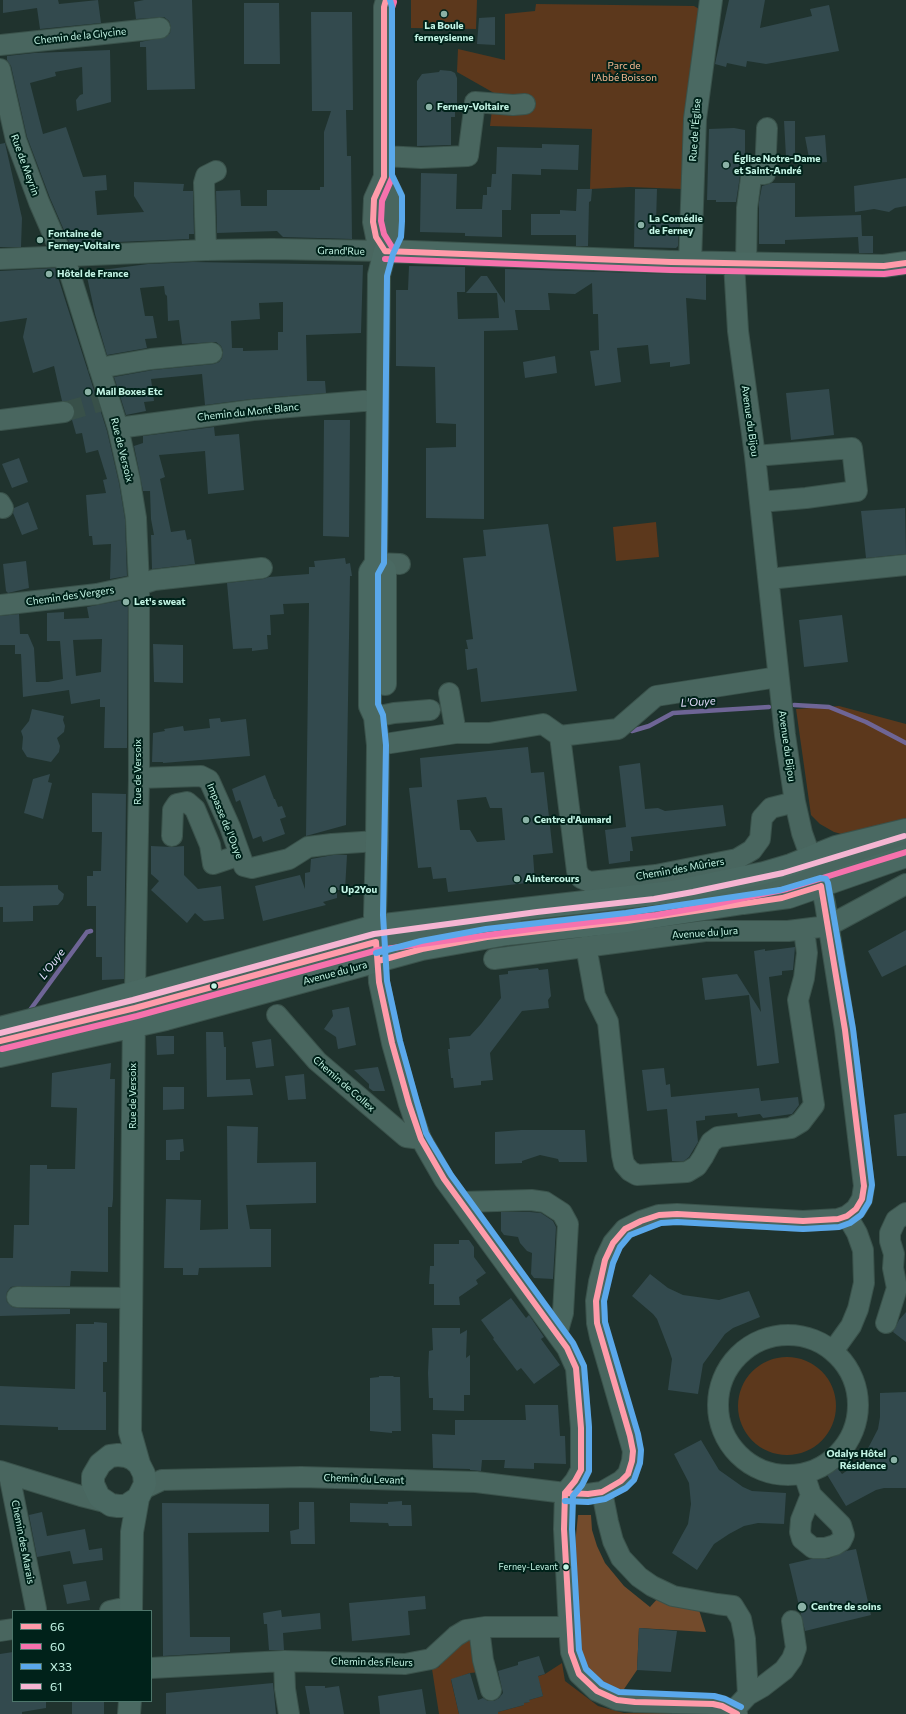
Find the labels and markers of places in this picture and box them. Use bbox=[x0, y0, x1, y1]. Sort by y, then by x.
marker: La Boule ferneysienne bbox=[439, 9, 449, 19]
place label: La Boule ferneysienne bbox=[414, 20, 474, 44]
place label: Ferney-Voltaire bbox=[437, 101, 509, 113]
marker: Ferney-Voltaire bbox=[424, 102, 434, 112]
place label: Église Notre-Dame et Saint-André bbox=[734, 153, 821, 176]
marker: Église Notre-Dame et Saint-André bbox=[721, 160, 731, 170]
place label: La Comédie de Ferney bbox=[649, 213, 703, 236]
marker: La Comédie de Ferney bbox=[636, 220, 646, 230]
place label: Fontaine de Ferney-Voltaire bbox=[48, 228, 120, 252]
marker: Fontaine de Ferney-Voltaire bbox=[35, 235, 45, 245]
place label: Hôtel de France bbox=[57, 268, 128, 280]
marker: Hôtel de France bbox=[44, 269, 54, 279]
place label: Mail Boxes Etc bbox=[96, 386, 163, 398]
marker: Mail Boxes Etc bbox=[83, 387, 93, 397]
place label: Let's sweat bbox=[134, 596, 185, 608]
marker: Let's sweat bbox=[121, 597, 131, 607]
place label: Centre d'Aumard bbox=[534, 814, 611, 826]
marker: Centre d'Aumard bbox=[521, 815, 531, 825]
place label: Aintercours bbox=[525, 873, 579, 885]
marker: Aintercours bbox=[512, 874, 522, 884]
place label: Up2You bbox=[341, 884, 377, 896]
marker: Up2You bbox=[328, 885, 338, 895]
unlabelled marker bbox=[209, 981, 219, 991]
place label: Odalys Hôtel Résidence bbox=[826, 1448, 886, 1472]
marker: Odalys Hôtel Résidence bbox=[889, 1455, 899, 1465]
place label: Ferney-Levant bbox=[499, 1562, 558, 1572]
marker: Ferney-Levant bbox=[561, 1562, 571, 1572]
marker: Centre de soins bbox=[796, 1601, 808, 1613]
place label: Centre de soins bbox=[811, 1601, 881, 1613]

